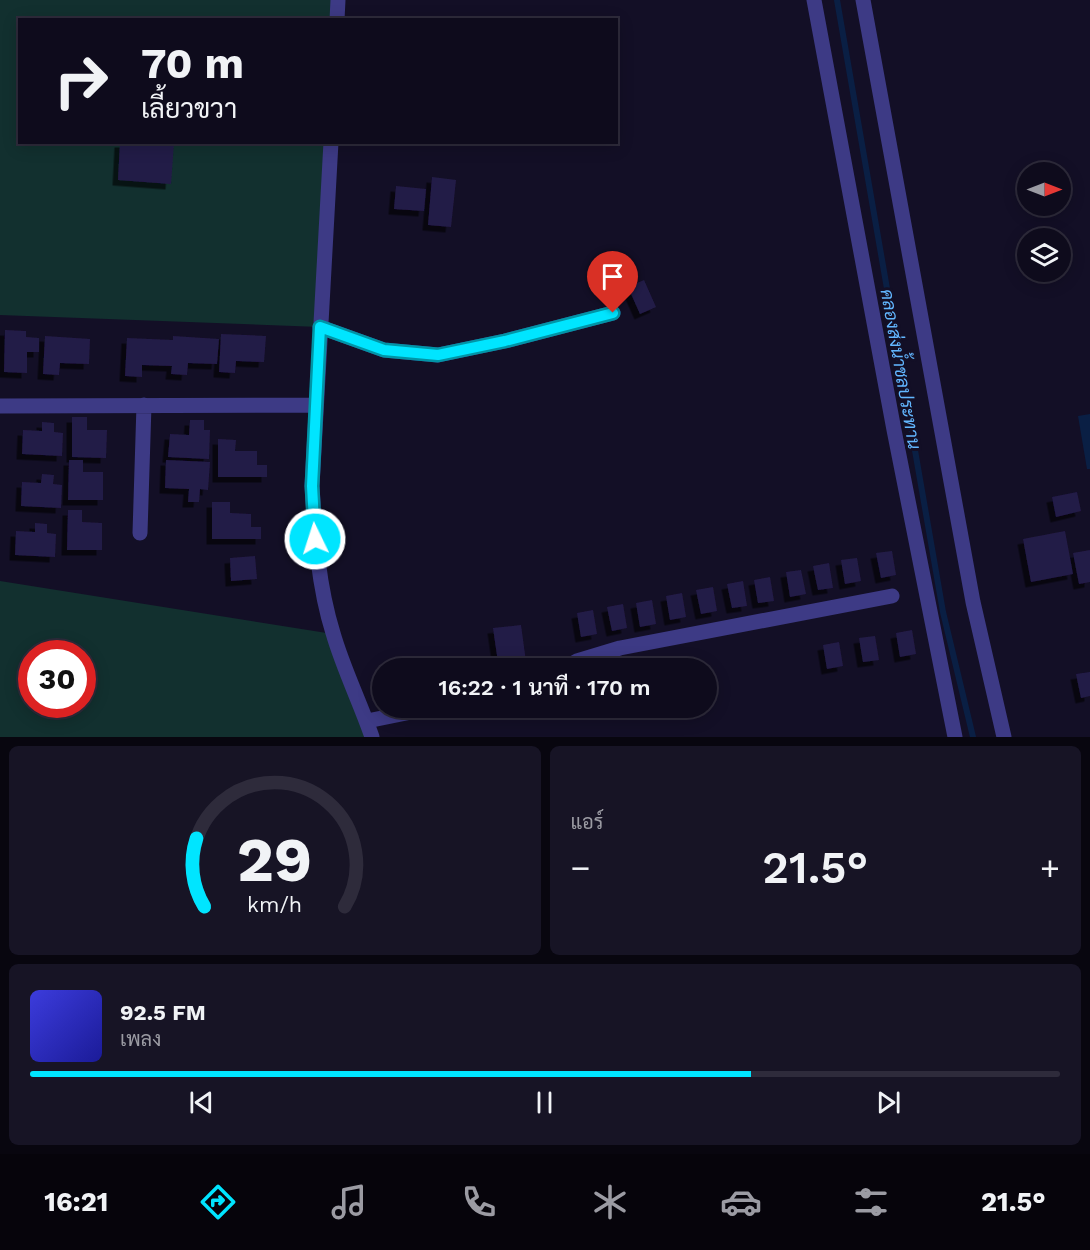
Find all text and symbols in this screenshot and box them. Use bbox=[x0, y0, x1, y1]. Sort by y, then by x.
text: 70 m bbox=[141, 39, 244, 88]
icon: right bbox=[42, 42, 120, 120]
text: เลี้ยวขวา bbox=[141, 93, 237, 125]
north arrow bbox=[1017, 162, 1071, 216]
map controls bbox=[1017, 162, 1071, 282]
button: layers bbox=[1017, 228, 1071, 282]
pin bbox=[587, 251, 638, 313]
icon: arrive bbox=[596, 260, 629, 293]
water label: คลองส่งน้ำชลประทาน bbox=[877, 286, 930, 451]
position arrow bbox=[283, 507, 347, 571]
speed limit sign: 30 bbox=[18, 640, 96, 718]
text: 16:22 · 1 นาที · 170 m bbox=[439, 675, 650, 700]
text: แอร์ bbox=[571, 810, 604, 834]
text: 29 bbox=[237, 823, 313, 896]
text: 21.5° bbox=[762, 841, 868, 894]
text: − bbox=[571, 848, 590, 887]
text: + bbox=[1040, 848, 1060, 887]
text: km/h bbox=[247, 893, 302, 918]
text: 92.5 FM bbox=[120, 1000, 206, 1025]
text: เพลง bbox=[120, 1027, 161, 1051]
icon: previous bbox=[185, 1086, 218, 1119]
icon: pause bbox=[528, 1086, 561, 1119]
icon: next bbox=[872, 1086, 905, 1119]
icon: directions bbox=[197, 1181, 239, 1223]
icon: music bbox=[328, 1181, 370, 1223]
icon: phone bbox=[458, 1181, 500, 1223]
icon: climate bbox=[589, 1181, 631, 1223]
icon: car bbox=[720, 1181, 762, 1223]
icon: filters bbox=[850, 1181, 892, 1223]
text: 16:21 bbox=[44, 1186, 108, 1218]
text: 21.5° bbox=[981, 1186, 1046, 1218]

